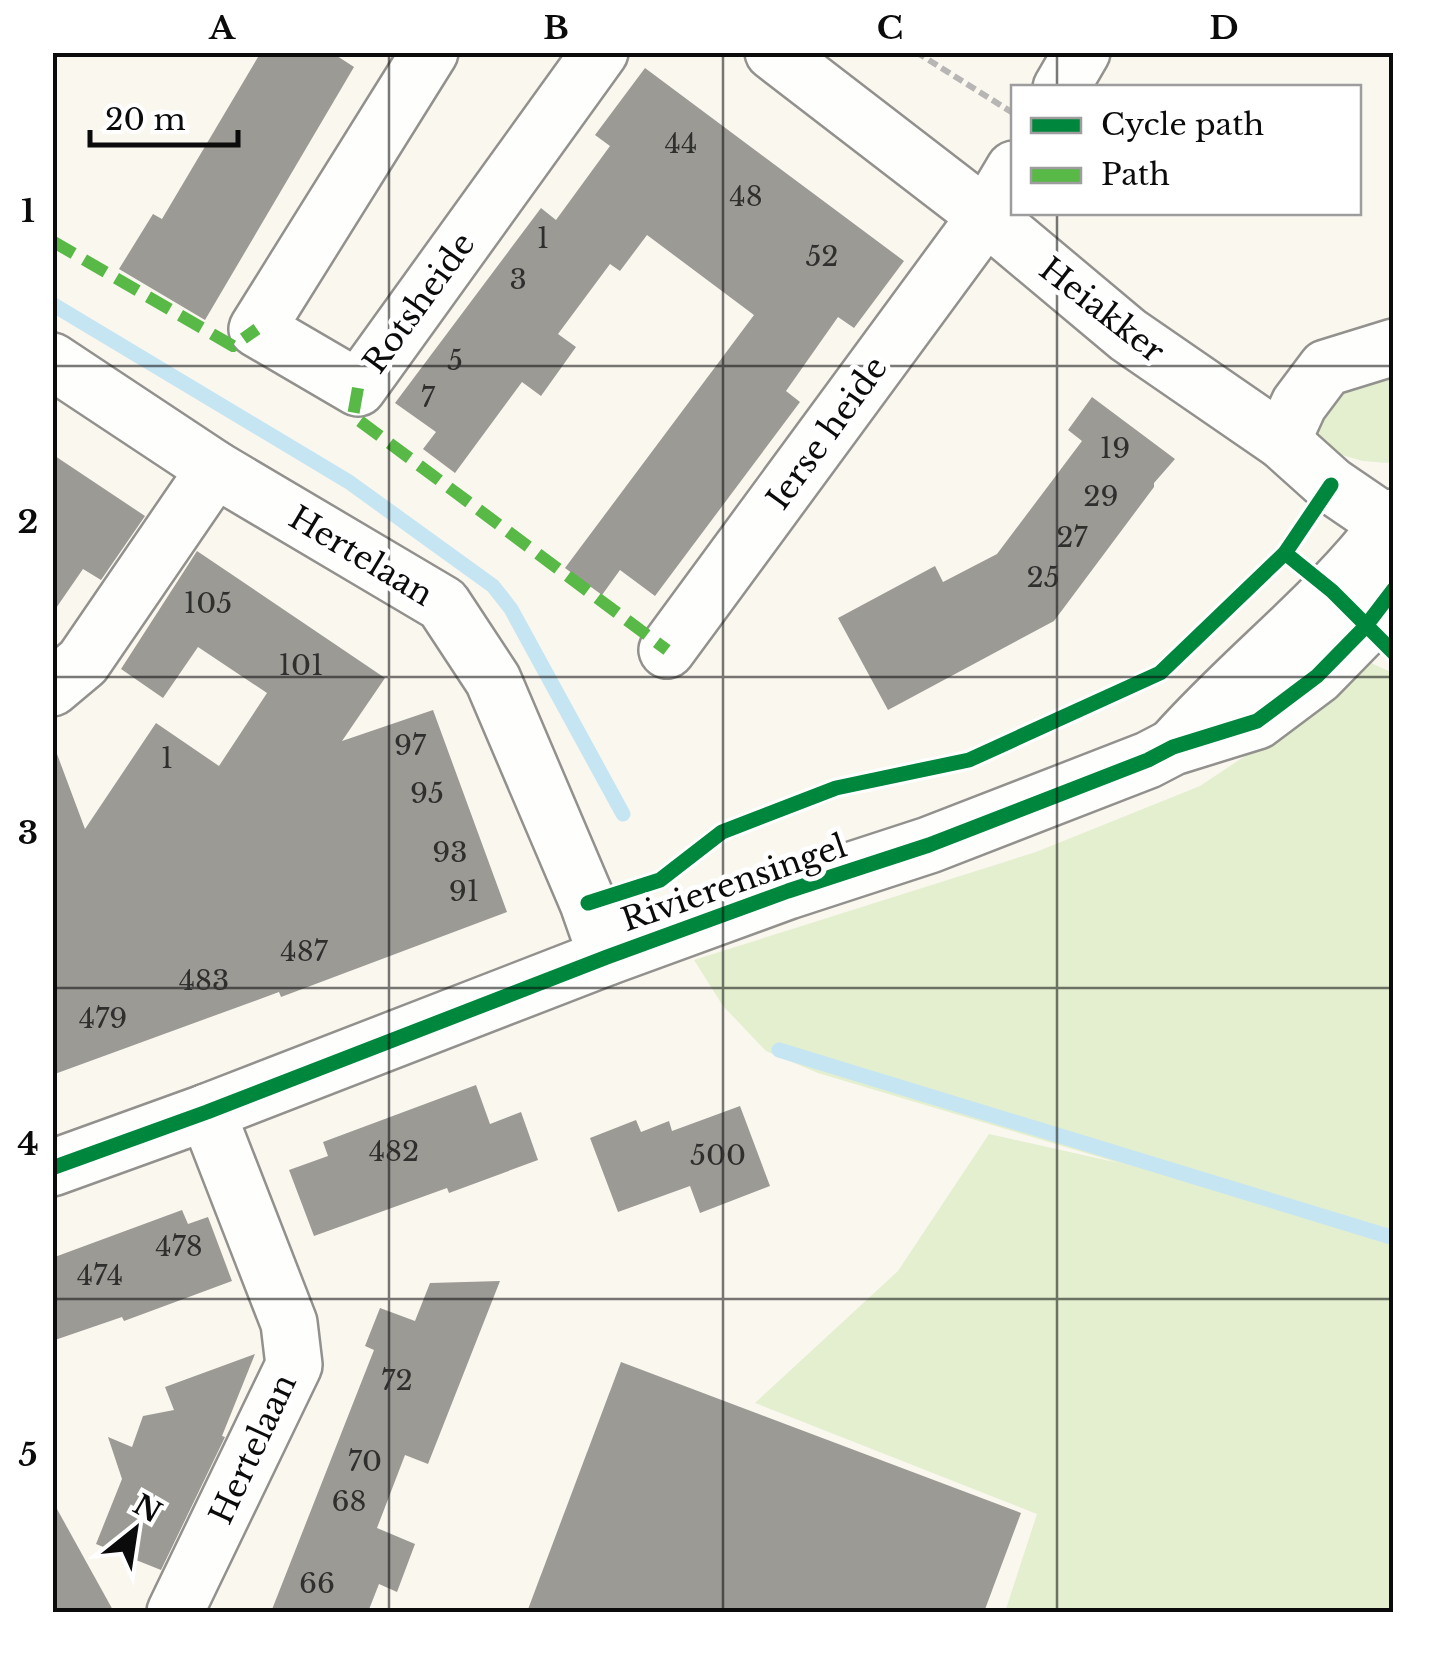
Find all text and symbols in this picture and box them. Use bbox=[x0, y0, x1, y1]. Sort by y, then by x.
text: A bbox=[208, 8, 236, 48]
text: B bbox=[543, 8, 569, 48]
text: C bbox=[877, 8, 903, 48]
text: D bbox=[1209, 8, 1239, 48]
scale bar bbox=[90, 85, 238, 147]
legend bbox=[1011, 85, 1361, 215]
text: 20 m bbox=[105, 101, 186, 138]
text: Cycle path bbox=[1101, 106, 1264, 143]
house number: 44 bbox=[665, 126, 697, 161]
text: Path bbox=[1101, 156, 1170, 193]
house number: 48 bbox=[729, 179, 763, 214]
text: 1 bbox=[21, 191, 35, 231]
house number: 1 bbox=[537, 221, 549, 256]
street label: Rotsheide bbox=[355, 225, 483, 381]
house number: 52 bbox=[805, 239, 839, 274]
street label: Heiakker bbox=[1032, 249, 1173, 372]
house number: 3 bbox=[509, 262, 527, 297]
house number: 5 bbox=[447, 343, 463, 378]
street label: Ierse heide bbox=[758, 349, 896, 517]
house number: 7 bbox=[421, 380, 436, 415]
house number: 19 bbox=[1100, 431, 1130, 466]
house number: 29 bbox=[1083, 479, 1119, 514]
street label: Hertelaan bbox=[282, 497, 440, 615]
text: 2 bbox=[18, 502, 38, 542]
house number: 27 bbox=[1056, 520, 1089, 555]
house number: 25 bbox=[1026, 560, 1060, 595]
house number: 105 bbox=[184, 586, 232, 621]
house number: 101 bbox=[279, 648, 323, 683]
house number: 97 bbox=[394, 728, 427, 763]
house number: 1 bbox=[161, 741, 173, 776]
house number: 95 bbox=[410, 776, 444, 811]
text: 3 bbox=[18, 813, 38, 853]
street label: Rivierensingel bbox=[616, 826, 852, 940]
house number: 93 bbox=[432, 835, 468, 870]
house number: 91 bbox=[449, 874, 479, 909]
house number: 487 bbox=[280, 934, 329, 969]
house number: 483 bbox=[179, 963, 229, 998]
house number: 479 bbox=[79, 1001, 127, 1036]
text: 4 bbox=[17, 1124, 39, 1164]
house number: 482 bbox=[369, 1134, 419, 1169]
house number: 500 bbox=[690, 1138, 746, 1173]
house number: 478 bbox=[155, 1229, 203, 1264]
house number: 474 bbox=[77, 1258, 123, 1293]
house number: 72 bbox=[381, 1363, 413, 1398]
street label: Hertelaan bbox=[201, 1368, 305, 1530]
text: 5 bbox=[18, 1435, 38, 1475]
house number: 70 bbox=[348, 1444, 382, 1479]
north arrow bbox=[85, 1480, 185, 1580]
house number: 68 bbox=[332, 1484, 366, 1519]
text: N bbox=[127, 1487, 167, 1531]
house number: 66 bbox=[299, 1566, 335, 1601]

